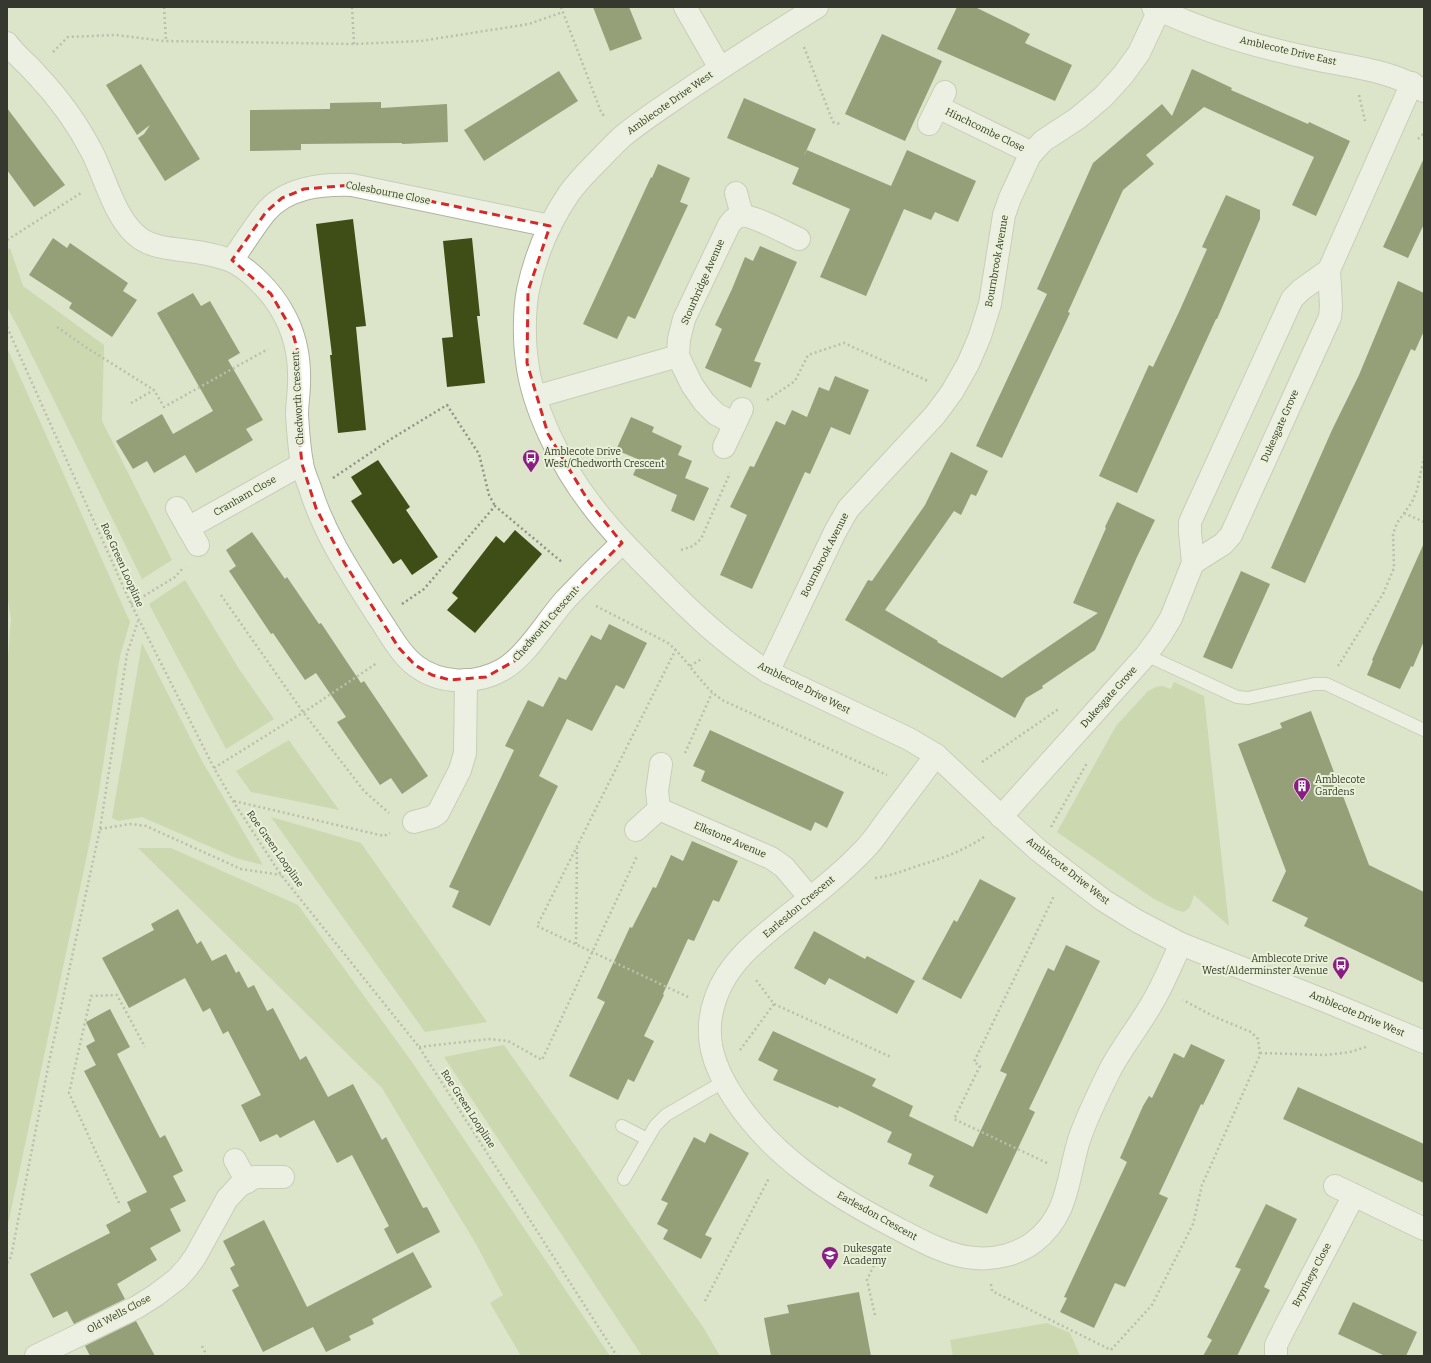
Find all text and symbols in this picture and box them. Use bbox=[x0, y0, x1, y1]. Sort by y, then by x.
street label: Amblecote Drive East bbox=[1239, 34, 1338, 68]
street label: Amblecote Drive West bbox=[625, 69, 716, 137]
street label: Hinchcombe Close bbox=[943, 106, 1027, 154]
street label: Colesbourne Close bbox=[345, 179, 431, 207]
street label: Bournbrook Avenue bbox=[983, 214, 1011, 308]
street label: Stourbridge Avenue bbox=[679, 237, 727, 327]
street label: Chedworth Crescent bbox=[290, 350, 306, 445]
street label: Dukesgate Grove bbox=[1259, 388, 1301, 464]
place label: Amblecote Drive West/Chedworth Crescent bbox=[544, 446, 665, 470]
bus stop icon: Amblecote Drive West/Chedworth Crescent bbox=[521, 448, 541, 473]
street label: Cranham Close bbox=[212, 473, 278, 519]
street label: Bournbrook Avenue bbox=[798, 511, 852, 599]
street label: Roe Green Loopline bbox=[98, 521, 146, 609]
street label: Chedworth Crescent bbox=[511, 584, 582, 664]
street label: Amblecote Drive West bbox=[756, 659, 853, 717]
street label: Dukesgate Grove bbox=[1078, 664, 1140, 730]
place label: Amblecote Gardens bbox=[1315, 774, 1365, 798]
building icon: Amblecote Gardens bbox=[1292, 776, 1312, 801]
street label: Roe Green Loopline bbox=[244, 808, 306, 890]
street label: Elkstone Avenue bbox=[692, 819, 768, 861]
street label: Amblecote Drive West bbox=[1024, 835, 1112, 907]
street label: Earlesdon Crescent bbox=[761, 873, 838, 940]
place label: Amblecote Drive West/Alderminster Avenue bbox=[1202, 953, 1328, 977]
bus stop icon: Amblecote Drive West/Alderminster Avenue bbox=[1331, 955, 1351, 980]
street label: Amblecote Drive West bbox=[1308, 989, 1407, 1040]
street label: Roe Green Loopline bbox=[438, 1068, 498, 1150]
street label: Earlesdon Crescent bbox=[835, 1189, 920, 1243]
street label: Brynheys Close bbox=[1290, 1241, 1334, 1309]
place label: Dukesgate Academy bbox=[843, 1243, 892, 1267]
school or university icon: Dukesgate Academy bbox=[820, 1245, 840, 1270]
street label: Old Wells Close bbox=[85, 1292, 153, 1336]

